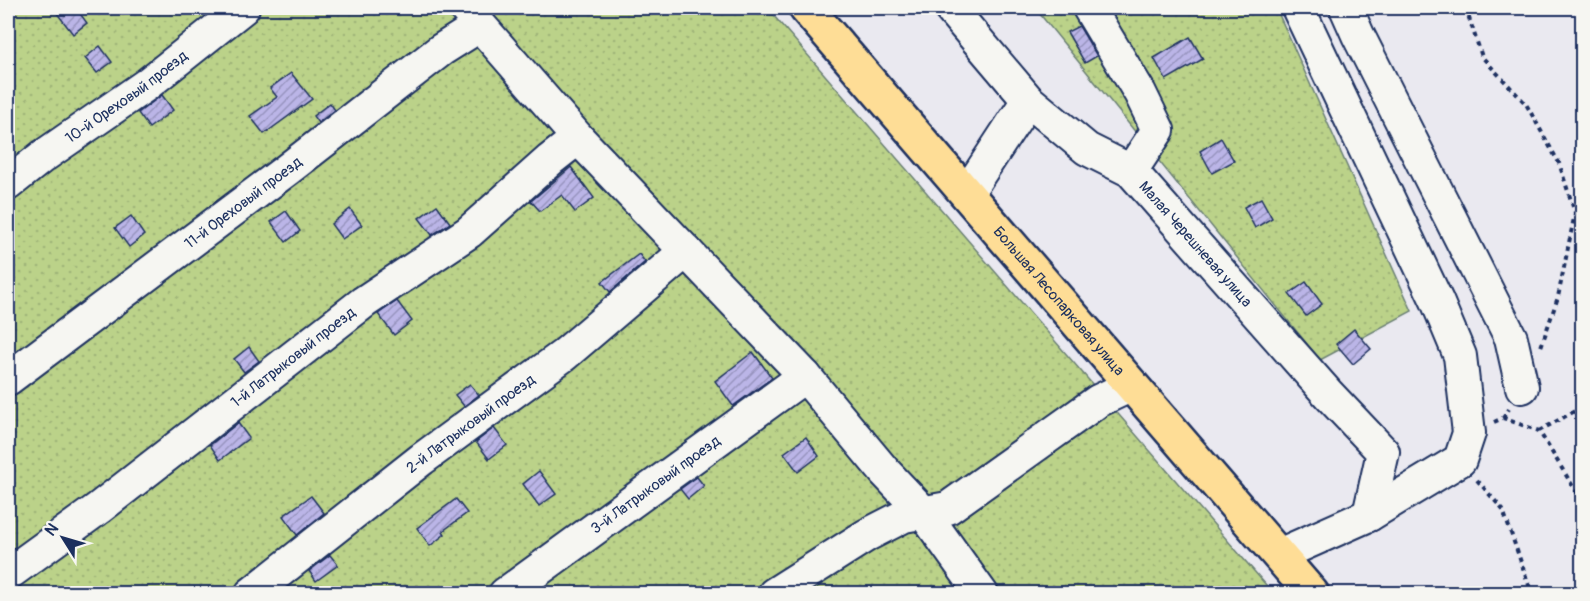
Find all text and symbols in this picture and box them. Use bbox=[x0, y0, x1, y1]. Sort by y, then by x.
street label: 10-й Ореховый проезд bbox=[62, 47, 192, 148]
street label: 11-й Ореховый проезд bbox=[181, 153, 306, 253]
street label: Малая Черешневая улица bbox=[1135, 178, 1256, 311]
street label: Большая Лесопарковая улица bbox=[989, 223, 1128, 380]
street label: 1-й Латрыковый проезд bbox=[227, 303, 359, 412]
street label: 2-й Латрыковый проезд bbox=[403, 370, 539, 478]
street label: 3-й Латрыковый проезд bbox=[587, 432, 724, 538]
north arrow bbox=[33, 508, 93, 568]
text: N bbox=[41, 519, 63, 540]

